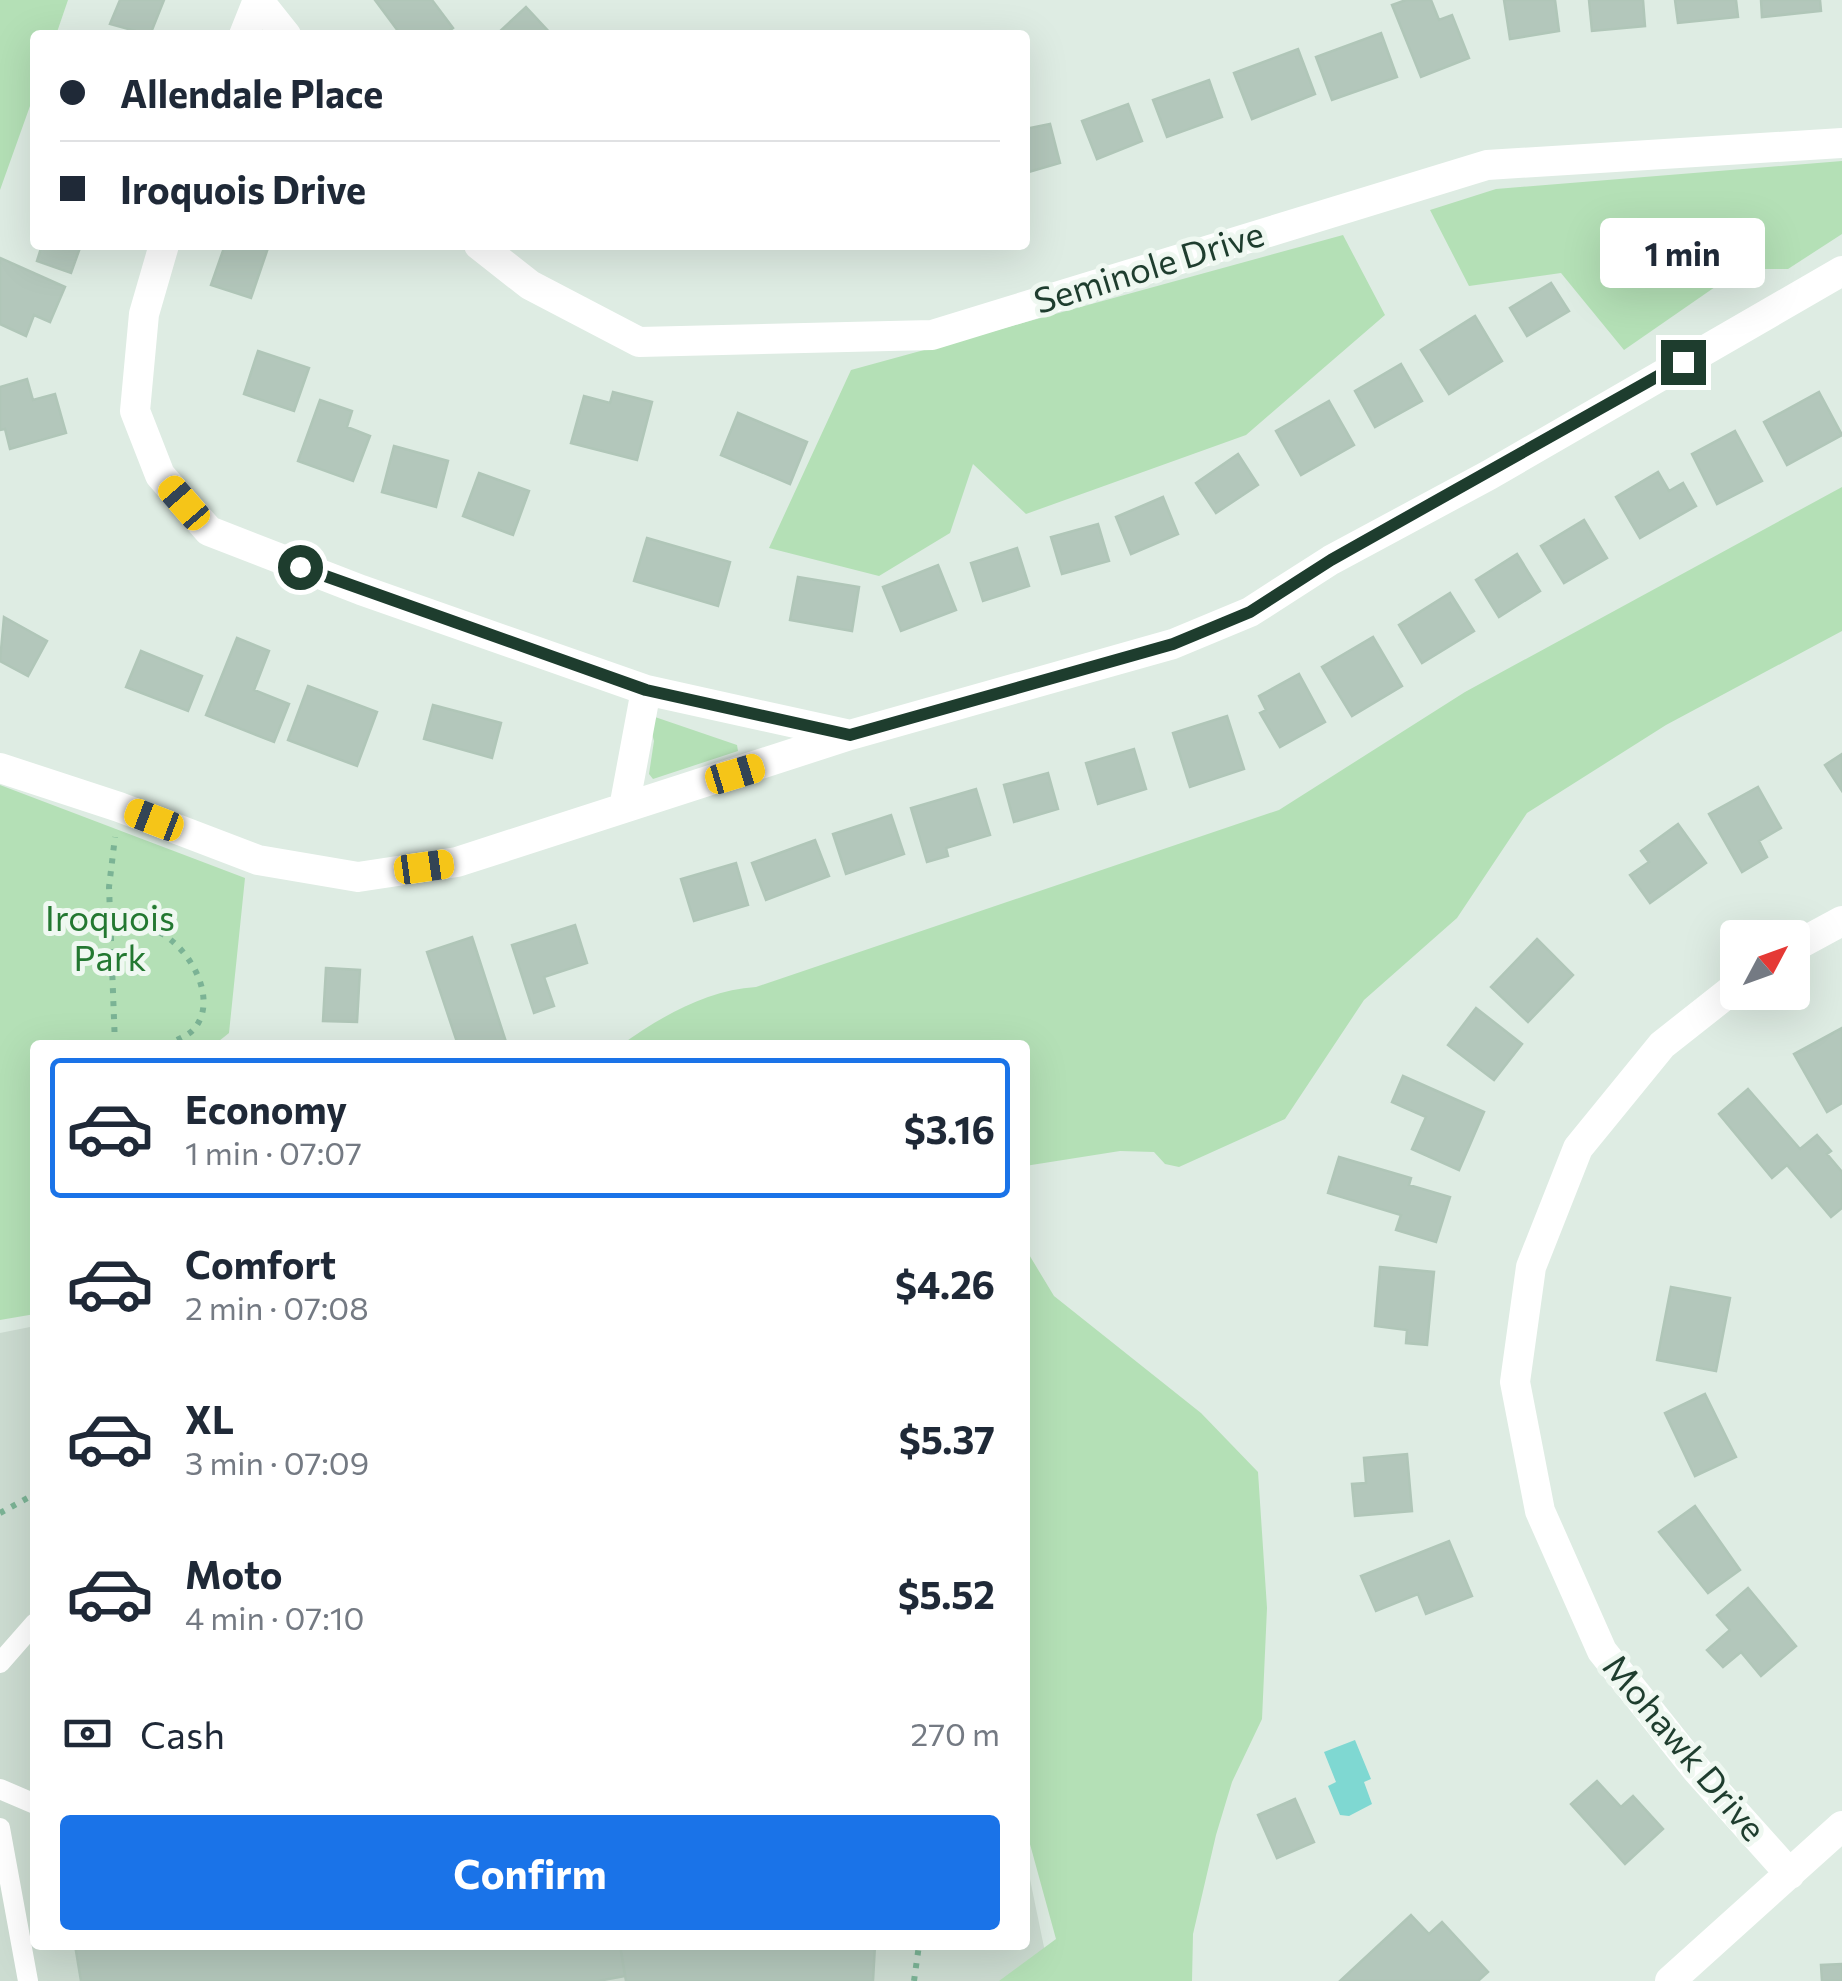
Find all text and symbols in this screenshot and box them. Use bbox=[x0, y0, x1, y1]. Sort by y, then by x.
text: Allendale Place bbox=[120, 69, 383, 116]
text: Iroquois Drive bbox=[120, 165, 366, 212]
street label: Seminole Drive bbox=[1028, 210, 1268, 321]
callout: 1 min bbox=[1600, 217, 1766, 287]
text: 1 min bbox=[1645, 233, 1720, 273]
route end bbox=[1661, 340, 1706, 385]
car bbox=[153, 471, 215, 535]
route start bbox=[278, 545, 323, 590]
car bbox=[702, 751, 768, 797]
car bbox=[121, 795, 187, 845]
car bbox=[392, 848, 456, 886]
park label: Iroquois Park bbox=[45, 895, 175, 978]
north arrow bbox=[1720, 920, 1810, 1010]
map controls bbox=[1720, 920, 1810, 1010]
icon: car bbox=[65, 1083, 155, 1173]
text: Economy bbox=[185, 1085, 347, 1132]
text: $3.16 bbox=[904, 1105, 995, 1152]
text: 1 min · 07:07 bbox=[185, 1132, 362, 1172]
icon: car bbox=[65, 1238, 155, 1328]
text: Comfort bbox=[185, 1240, 336, 1287]
text: $4.26 bbox=[895, 1260, 995, 1307]
text: 2 min · 07:08 bbox=[185, 1287, 369, 1327]
icon: car bbox=[65, 1393, 155, 1483]
text: XL bbox=[185, 1395, 234, 1442]
text: $5.37 bbox=[899, 1415, 995, 1462]
text: 3 min · 07:09 bbox=[185, 1442, 369, 1482]
icon: car bbox=[65, 1548, 155, 1638]
text: Moto bbox=[185, 1550, 283, 1597]
text: $5.52 bbox=[898, 1570, 995, 1617]
text: 4 min · 07:10 bbox=[185, 1597, 364, 1637]
street label: Mohawk Drive bbox=[1595, 1644, 1776, 1849]
icon: cash bbox=[60, 1706, 115, 1761]
text: Cash bbox=[140, 1710, 225, 1757]
text: 270 m bbox=[911, 1713, 1000, 1753]
button: Confirm bbox=[60, 1815, 1000, 1930]

